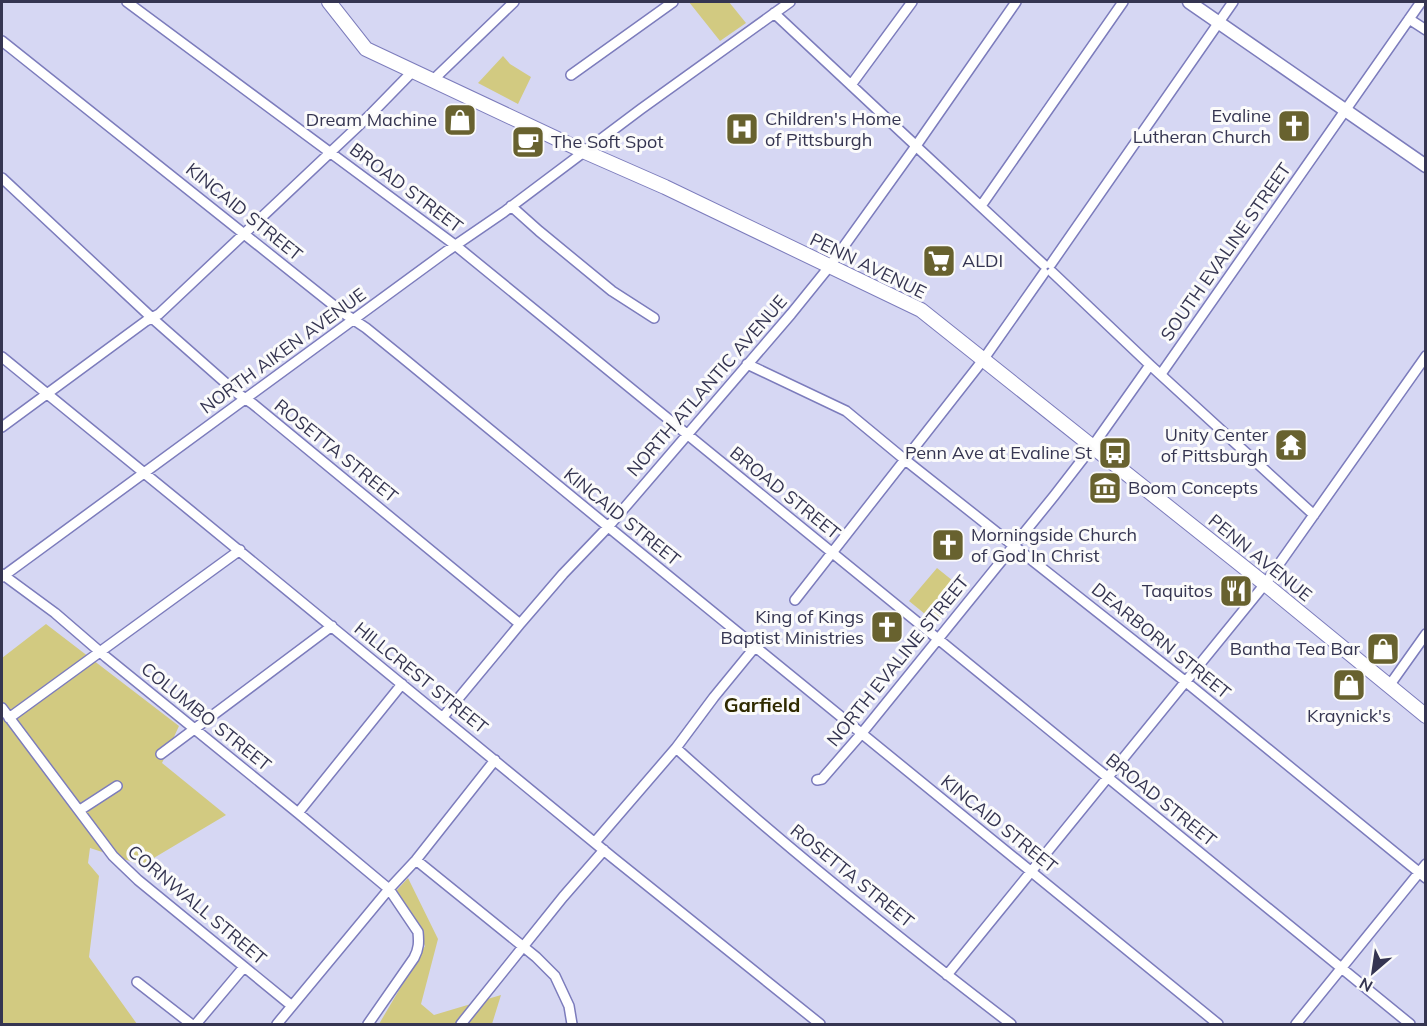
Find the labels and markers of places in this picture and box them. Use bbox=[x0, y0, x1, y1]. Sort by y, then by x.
shop icon: Dream Machine bbox=[442, 102, 478, 138]
place label: Evaline Lutheran Church bbox=[1133, 104, 1271, 148]
place label: Children's Home of Pittsburgh bbox=[765, 107, 901, 151]
place label: Dream Machine bbox=[306, 108, 437, 131]
church icon: Evaline Lutheran Church bbox=[1276, 108, 1312, 144]
hospital icon: Children's Home of Pittsburgh bbox=[724, 111, 760, 147]
cafe icon: The Soft Spot bbox=[510, 124, 546, 160]
place label: The Soft Spot bbox=[551, 130, 663, 153]
supermarket icon: ALDI bbox=[921, 243, 957, 279]
place label: ALDI bbox=[962, 249, 1003, 272]
place label: Unity Center of Pittsburgh bbox=[1161, 423, 1268, 467]
temple icon: Unity Center of Pittsburgh bbox=[1273, 427, 1309, 463]
bus stop icon: Penn Ave at Evaline St bbox=[1097, 435, 1133, 471]
place label: Penn Ave at Evaline St bbox=[905, 441, 1092, 464]
museum icon: Boom Concepts bbox=[1087, 470, 1123, 506]
place label: Boom Concepts bbox=[1128, 476, 1258, 499]
place label: Morningside Church of God In Christ bbox=[971, 523, 1137, 567]
church icon: Morningside Church of God In Christ bbox=[930, 527, 966, 563]
restaurant icon: Taquitos bbox=[1218, 573, 1254, 609]
place label: Taquitos bbox=[1142, 579, 1213, 602]
place label: King of Kings Baptist Ministries bbox=[721, 605, 864, 649]
church icon: King of Kings Baptist Ministries bbox=[869, 609, 905, 645]
shop icon: Bantha Tea Bar bbox=[1365, 631, 1401, 667]
place label: Bantha Tea Bar bbox=[1230, 637, 1360, 660]
shop icon: Kraynick's bbox=[1331, 667, 1367, 703]
place label: Kraynick's bbox=[1307, 704, 1391, 727]

